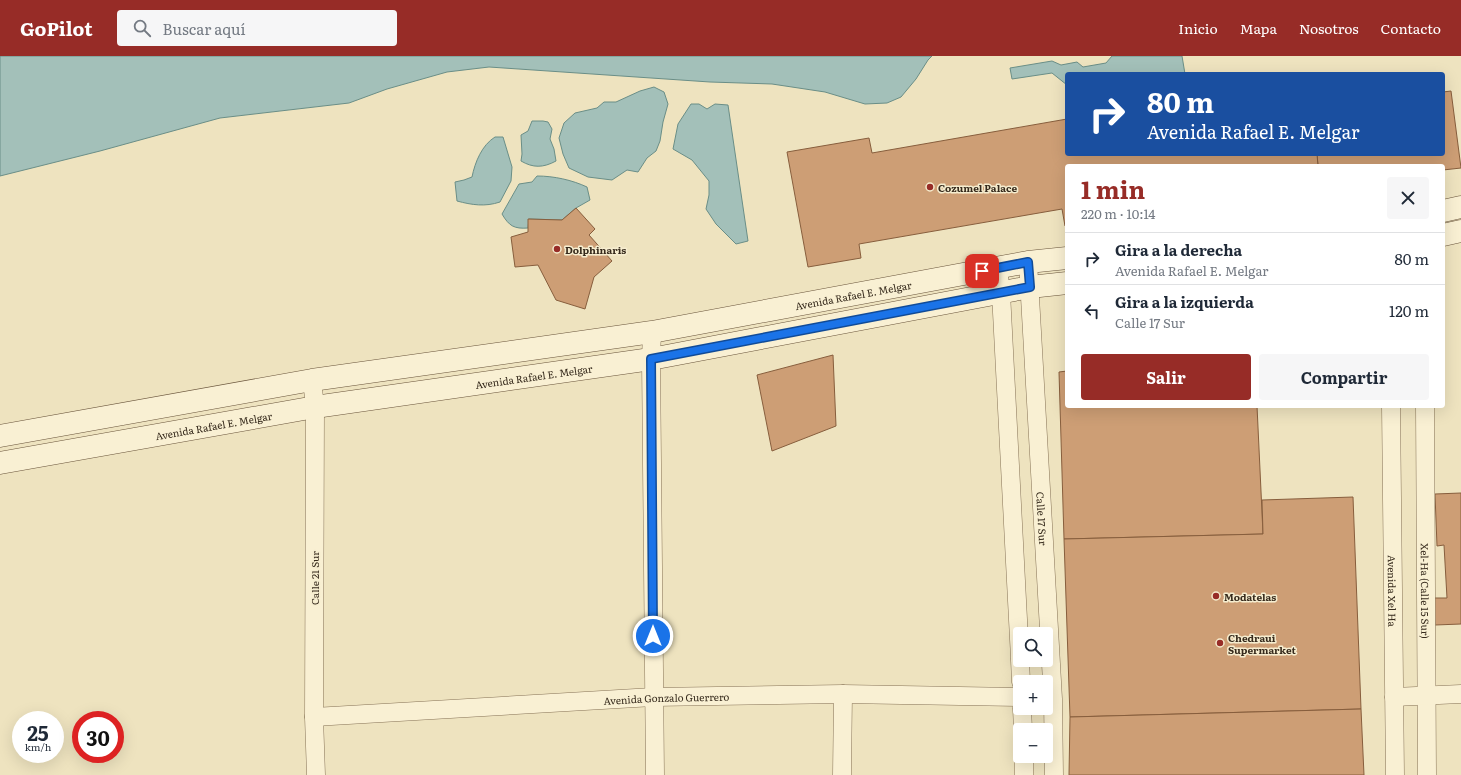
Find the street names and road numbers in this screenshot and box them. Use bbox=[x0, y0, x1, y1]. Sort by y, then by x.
street label: Avenida Rafael E. Melgar bbox=[794, 276, 913, 313]
street label: Avenida Rafael E. Melgar bbox=[474, 360, 594, 392]
street label: Avenida Rafael E. Melgar bbox=[154, 407, 273, 443]
street label: Calle 17 Sur bbox=[1034, 491, 1052, 546]
street label: Xel-Ha (Calle 15 Sur) bbox=[1418, 543, 1434, 639]
street label: Calle 21 Sur bbox=[307, 551, 322, 605]
street label: Avenida Xel Ha bbox=[1385, 555, 1401, 628]
street label: Avenida Gonzalo Guerrero bbox=[603, 688, 730, 707]

